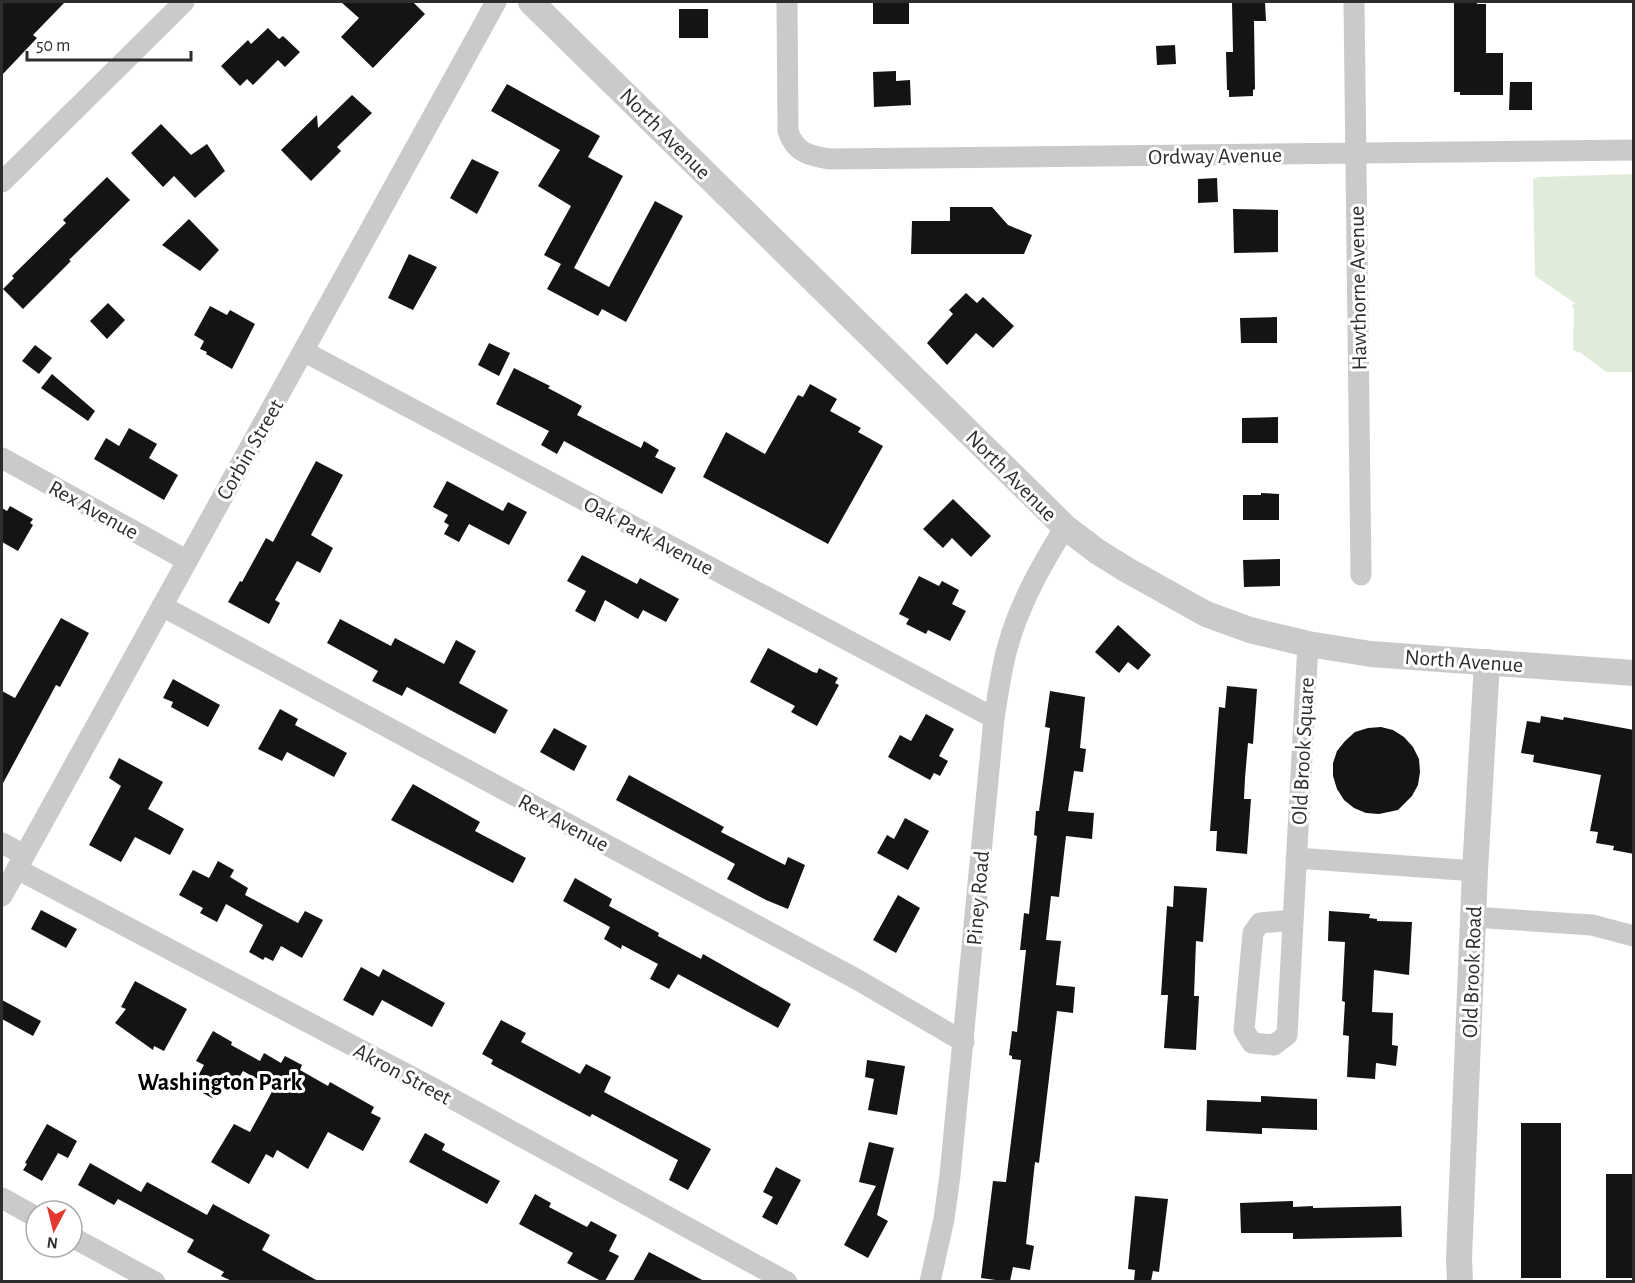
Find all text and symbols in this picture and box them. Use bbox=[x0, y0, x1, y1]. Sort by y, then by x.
scale bar bbox=[27, 24, 190, 62]
text: 50 m bbox=[36, 37, 70, 55]
street label: North Avenue bbox=[616, 84, 715, 183]
street label: Ordway Avenue bbox=[1148, 144, 1282, 168]
street label: Hawthorne Avenue bbox=[1346, 205, 1370, 371]
street label: Corbin Street bbox=[212, 395, 287, 504]
street label: North Avenue bbox=[962, 426, 1061, 525]
street label: Rex Avenue bbox=[45, 476, 142, 543]
street label: Oak Park Avenue bbox=[580, 492, 717, 579]
street label: North Avenue bbox=[1404, 646, 1524, 676]
street label: Old Brook Square bbox=[1288, 677, 1318, 825]
street label: Rex Avenue bbox=[515, 790, 612, 856]
street label: Piney Road bbox=[963, 850, 993, 946]
street label: Old Brook Road bbox=[1459, 906, 1485, 1038]
street label: Akron Street bbox=[350, 1039, 455, 1109]
district label: Washington Park bbox=[138, 1071, 303, 1095]
north arrow bbox=[24, 1199, 84, 1259]
text: N bbox=[46, 1234, 59, 1252]

